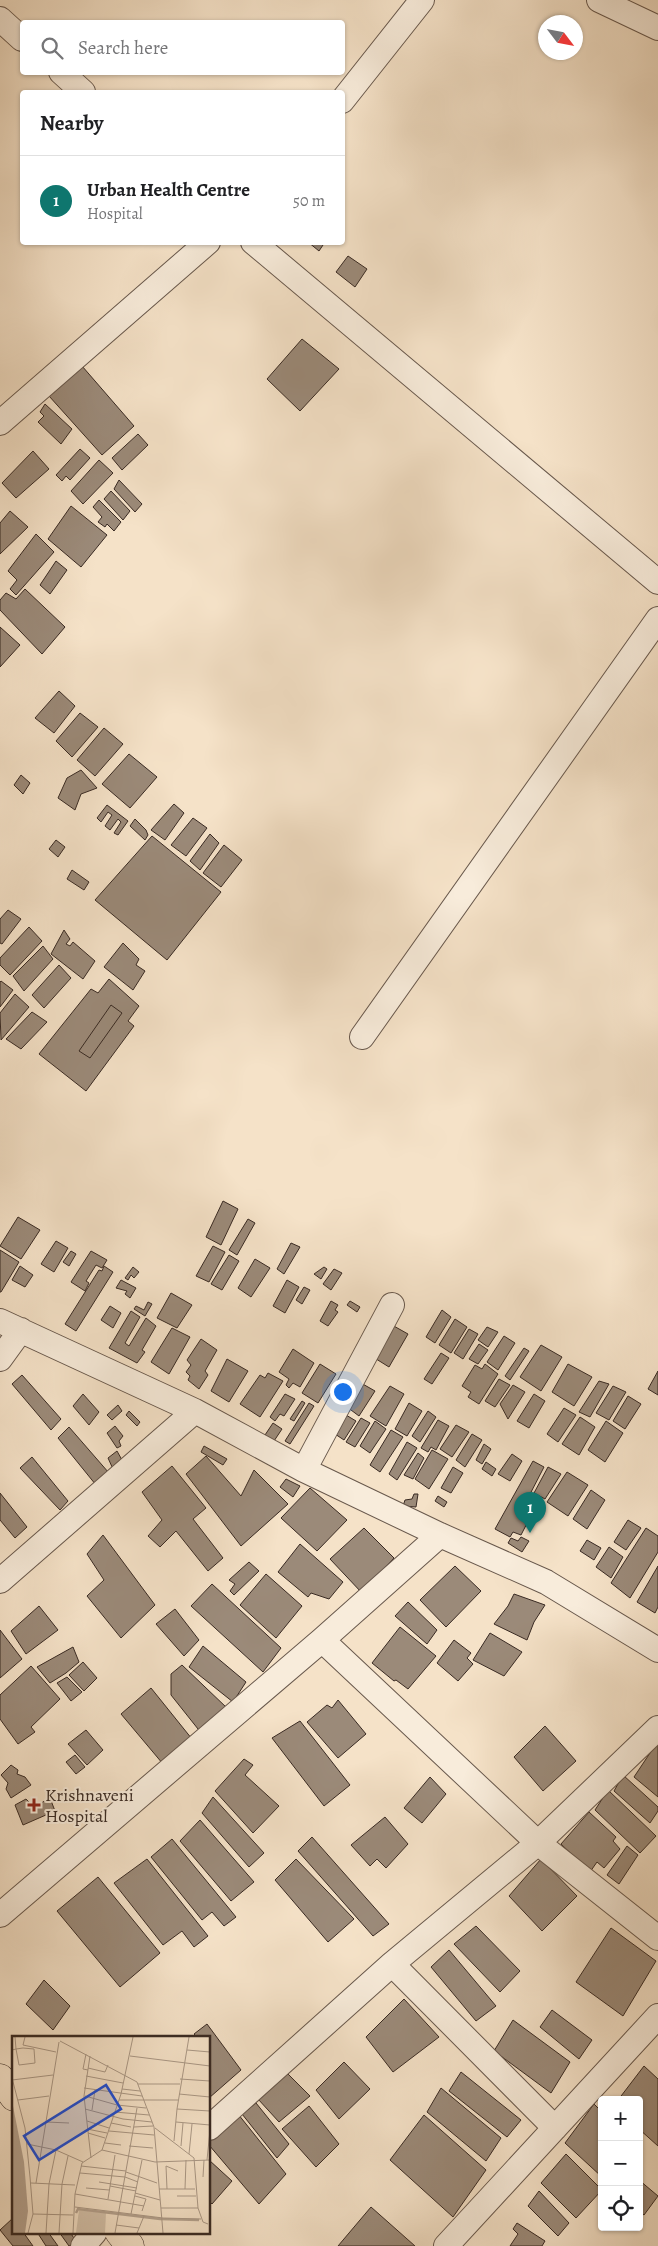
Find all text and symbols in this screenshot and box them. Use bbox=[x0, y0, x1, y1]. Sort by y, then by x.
north arrow bbox=[538, 15, 583, 60]
search box bbox=[20, 20, 345, 75]
icon: search bbox=[38, 34, 66, 62]
text: Search here bbox=[78, 35, 168, 61]
text: Nearby bbox=[40, 109, 103, 137]
text: Urban Health Centre bbox=[87, 177, 250, 203]
text: 1 bbox=[53, 190, 59, 212]
text: 50 m bbox=[293, 190, 325, 212]
text: Hospital bbox=[87, 203, 143, 225]
your location bbox=[330, 1379, 356, 1405]
pin: 1 bbox=[514, 1492, 546, 1533]
place label: Krishnaveni Hospital bbox=[45, 1783, 134, 1828]
marker: Krishnaveni Hospital bbox=[27, 1798, 41, 1812]
inset map bbox=[12, 2036, 210, 2234]
map controls bbox=[598, 2096, 643, 2231]
button: + bbox=[598, 2096, 643, 2141]
button: − bbox=[598, 2141, 643, 2186]
button: locate bbox=[598, 2186, 643, 2231]

